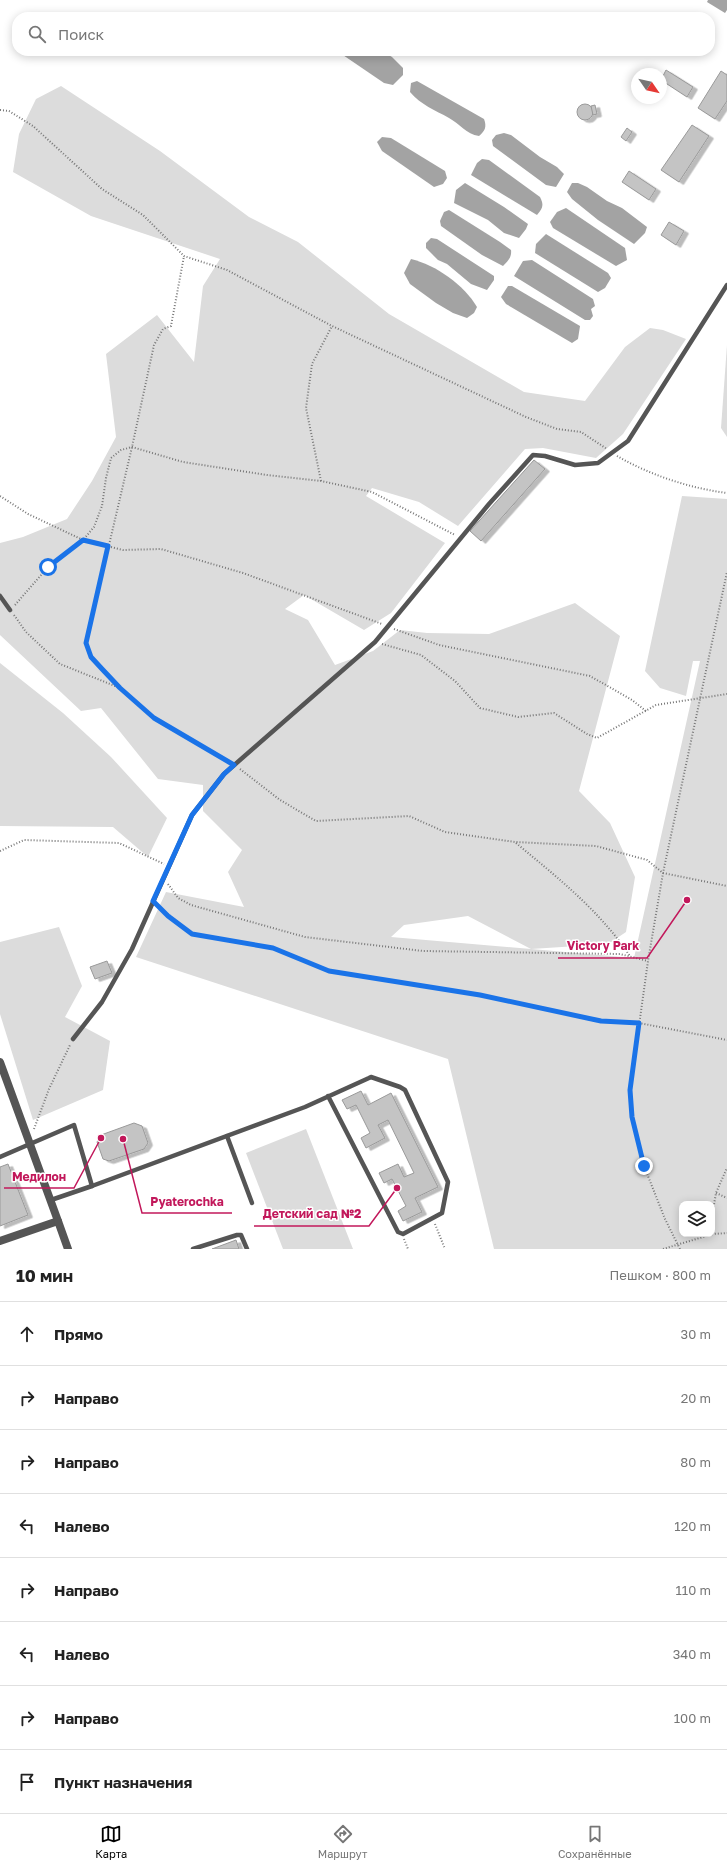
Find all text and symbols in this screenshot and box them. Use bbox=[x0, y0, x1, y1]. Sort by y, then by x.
search box bbox=[12, 12, 715, 56]
icon: search bbox=[26, 23, 48, 45]
text: Поиск bbox=[58, 25, 104, 43]
north arrow bbox=[631, 68, 667, 104]
route start bbox=[39, 558, 57, 576]
callout: Victory Park bbox=[558, 934, 647, 958]
text: Victory Park bbox=[567, 938, 639, 953]
route end bbox=[635, 1157, 653, 1175]
callout: Медилон bbox=[4, 1164, 74, 1188]
text: Медилон bbox=[12, 1169, 66, 1184]
callout: Pyaterochka bbox=[142, 1189, 232, 1213]
text: Pyaterochka bbox=[150, 1194, 224, 1209]
map controls bbox=[679, 1201, 715, 1237]
button: layers bbox=[679, 1201, 715, 1237]
callout: Детский сад №2 bbox=[254, 1202, 369, 1226]
text: Детский сад №2 bbox=[263, 1206, 361, 1221]
text: 10 мин bbox=[16, 1265, 73, 1286]
text: Пешком · 800 m bbox=[610, 1267, 711, 1283]
icon: ahead bbox=[16, 1323, 38, 1345]
text: Прямо bbox=[54, 1325, 103, 1343]
text: 30 m bbox=[681, 1326, 711, 1342]
icon: right bbox=[16, 1387, 38, 1409]
text: Направо bbox=[54, 1389, 119, 1407]
text: 20 m bbox=[681, 1390, 711, 1406]
icon: right bbox=[16, 1451, 38, 1473]
text: Направо bbox=[54, 1453, 119, 1471]
text: 80 m bbox=[680, 1454, 711, 1470]
icon: left bbox=[16, 1515, 38, 1537]
text: Налево bbox=[54, 1517, 110, 1535]
text: 120 m bbox=[674, 1518, 711, 1534]
icon: right bbox=[16, 1579, 38, 1601]
text: Направо bbox=[54, 1581, 119, 1599]
text: 110 m bbox=[676, 1582, 711, 1598]
icon: left bbox=[16, 1643, 38, 1665]
text: Налево bbox=[54, 1645, 110, 1663]
text: 340 m bbox=[673, 1646, 711, 1662]
icon: right bbox=[16, 1707, 38, 1729]
text: Направо bbox=[54, 1709, 119, 1727]
text: 100 m bbox=[674, 1710, 711, 1726]
icon: arrive bbox=[16, 1771, 38, 1793]
text: Пункт назначения bbox=[54, 1773, 192, 1791]
tab: Карта bbox=[95, 1823, 127, 1860]
tab: Маршрут bbox=[318, 1823, 367, 1860]
tab: Сохранённые bbox=[558, 1823, 632, 1860]

